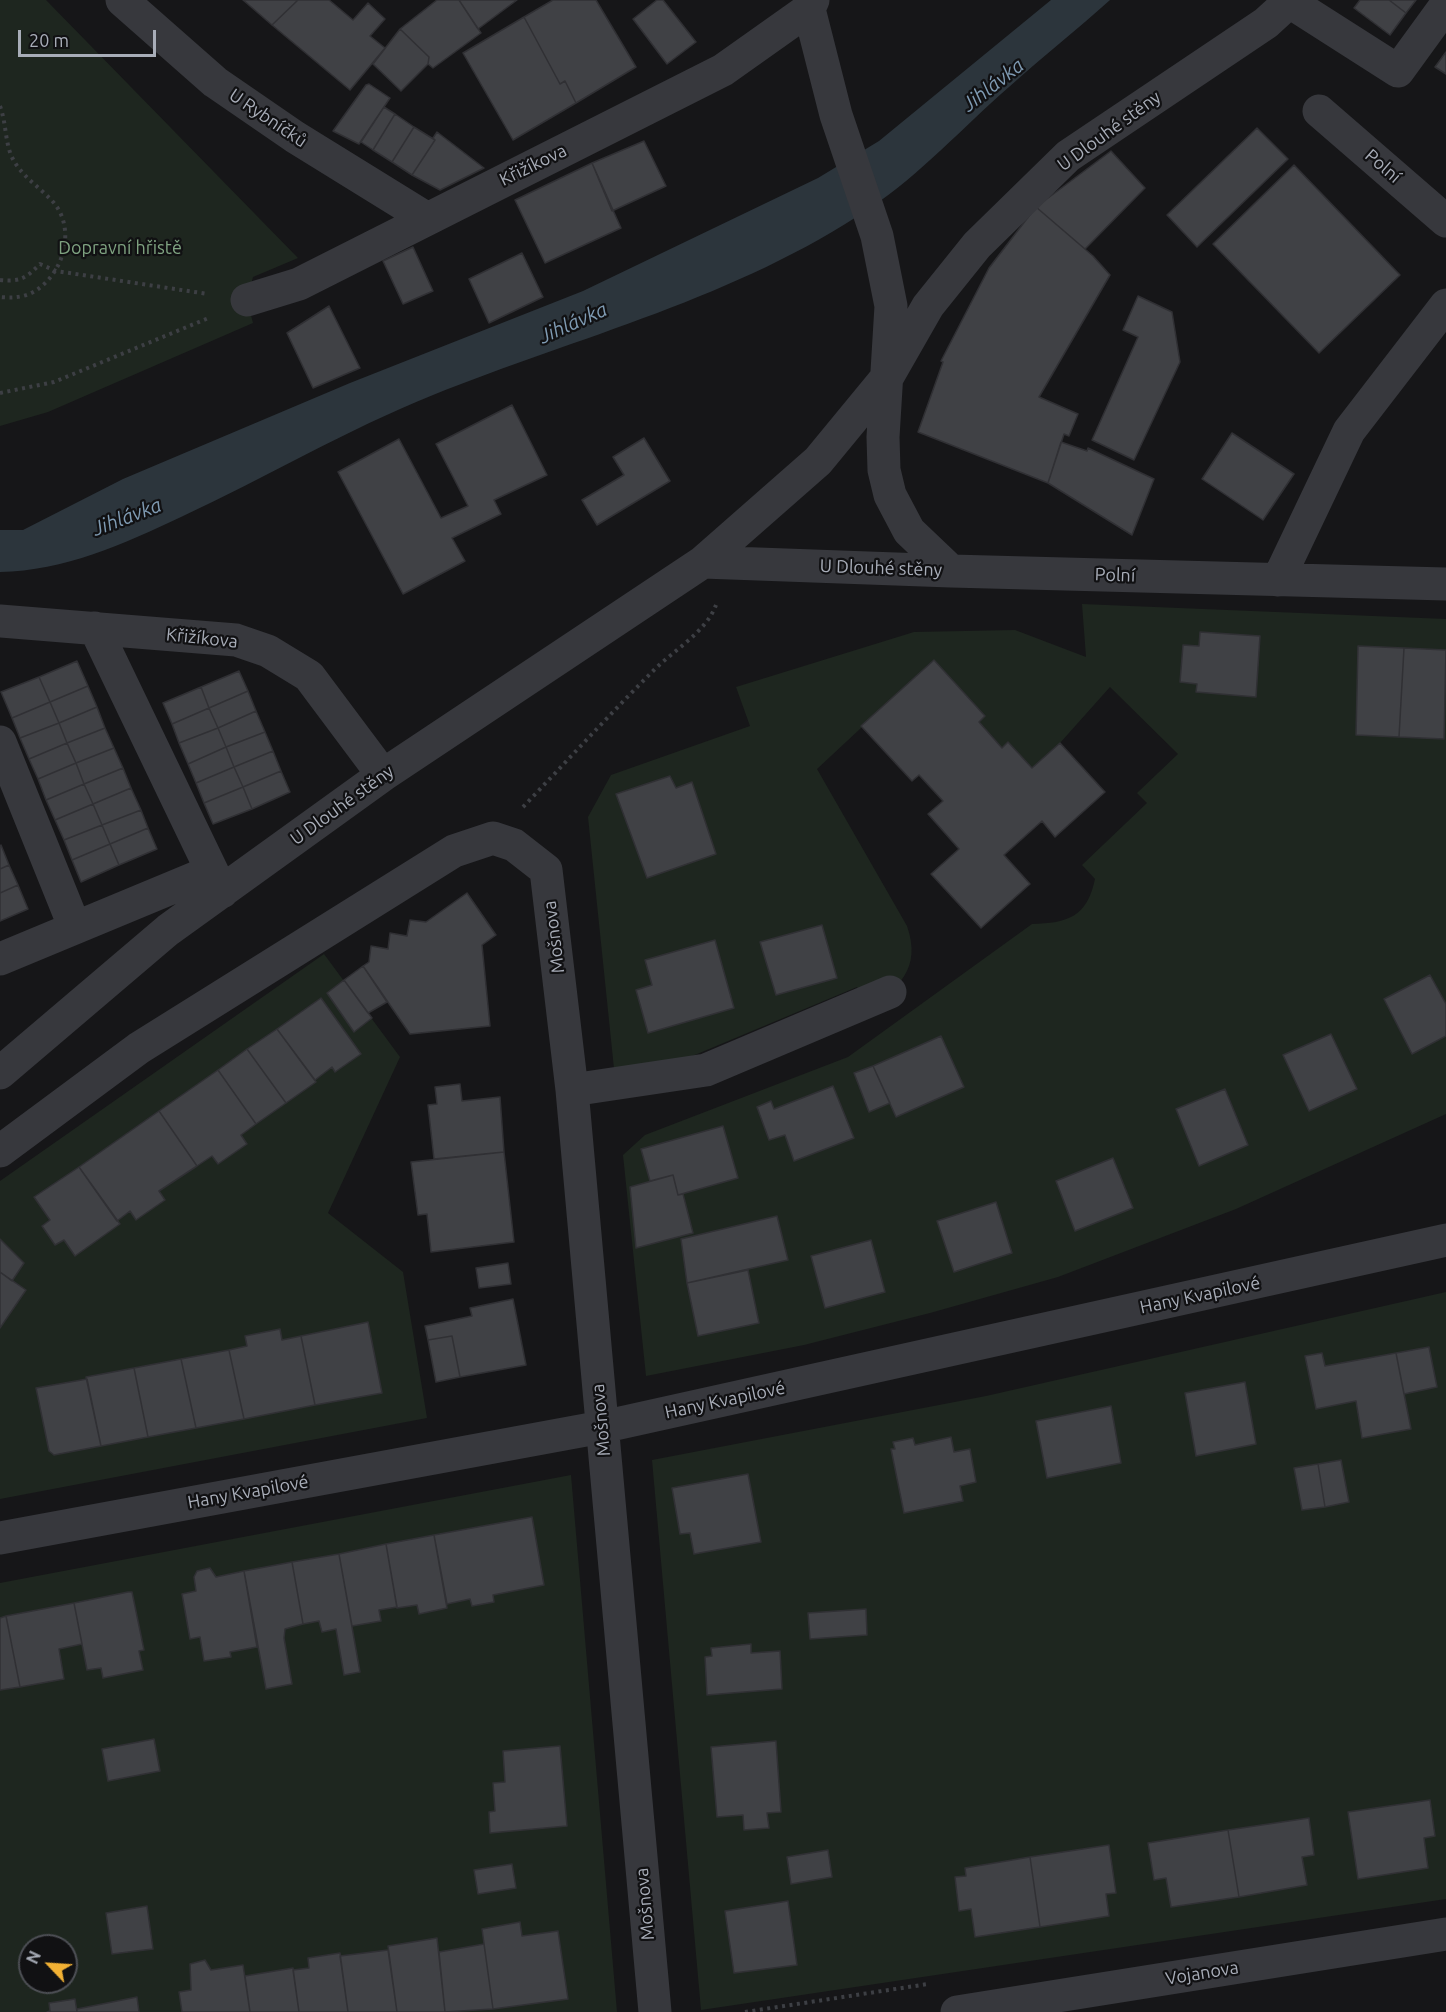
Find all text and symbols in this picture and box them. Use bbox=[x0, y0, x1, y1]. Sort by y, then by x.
scale bar bbox=[21, 18, 159, 56]
text: 20 m bbox=[29, 30, 69, 50]
water label: Jihlávka bbox=[957, 53, 1029, 117]
street label: U Rybníčků bbox=[225, 84, 311, 152]
street label: U Dlouhé stěny bbox=[1053, 86, 1165, 176]
street label: Křižíkova bbox=[496, 139, 570, 191]
street label: Polní bbox=[1361, 145, 1405, 187]
park label: Dopravní hřistě bbox=[58, 237, 182, 259]
water label: Jihlávka bbox=[535, 297, 611, 349]
water label: Jihlávka bbox=[89, 493, 165, 541]
street label: U Dlouhé stěny bbox=[819, 555, 943, 581]
street label: Polní bbox=[1094, 564, 1136, 586]
street label: Křižíkova bbox=[165, 623, 239, 653]
street label: U Dlouhé stěny bbox=[286, 760, 398, 850]
street label: Mošnova bbox=[539, 900, 569, 974]
street label: Hany Kvapilové bbox=[1138, 1272, 1262, 1318]
street label: Hany Kvapilové bbox=[663, 1377, 787, 1423]
street label: Mošnova bbox=[587, 1383, 615, 1457]
street label: Hany Kvapilové bbox=[186, 1471, 310, 1513]
street label: Mošnova bbox=[631, 1867, 659, 1941]
north arrow bbox=[18, 1934, 78, 1994]
text: N bbox=[23, 1948, 44, 1966]
street label: Vojanova bbox=[1164, 1957, 1240, 1989]

